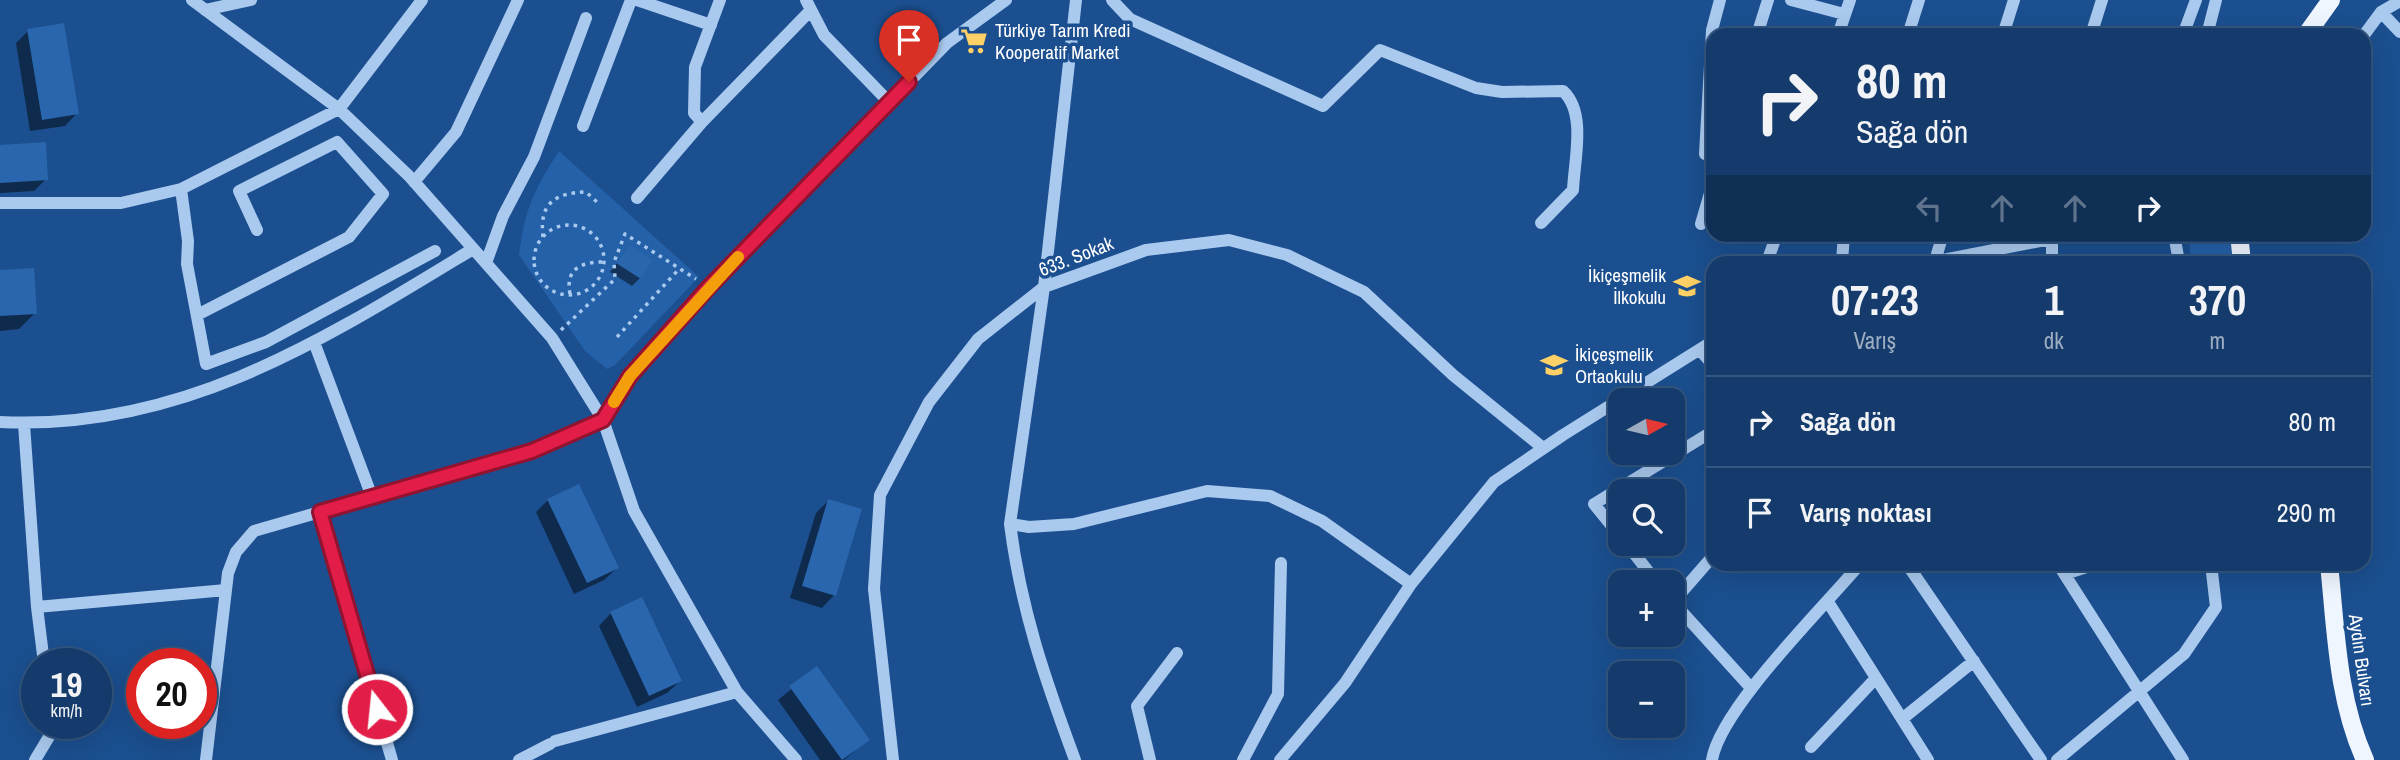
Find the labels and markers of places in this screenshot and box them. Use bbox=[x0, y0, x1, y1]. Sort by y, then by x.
pin bbox=[879, 10, 939, 82]
place label: Türkiye Tarım Kredi Kooperatif Market bbox=[995, 17, 1131, 65]
supermarket icon: Türkiye Tarım Kredi Kooperatif Market bbox=[959, 26, 989, 56]
place label: İkiçeşmelik İlkokulu bbox=[1588, 262, 1666, 310]
school or university icon: İkiçeşmelik İlkokulu bbox=[1672, 271, 1702, 301]
place label: İkiçeşmelik Ortaokulu bbox=[1575, 341, 1653, 389]
school or university icon: İkiçeşmelik Ortaokulu bbox=[1539, 350, 1569, 380]

